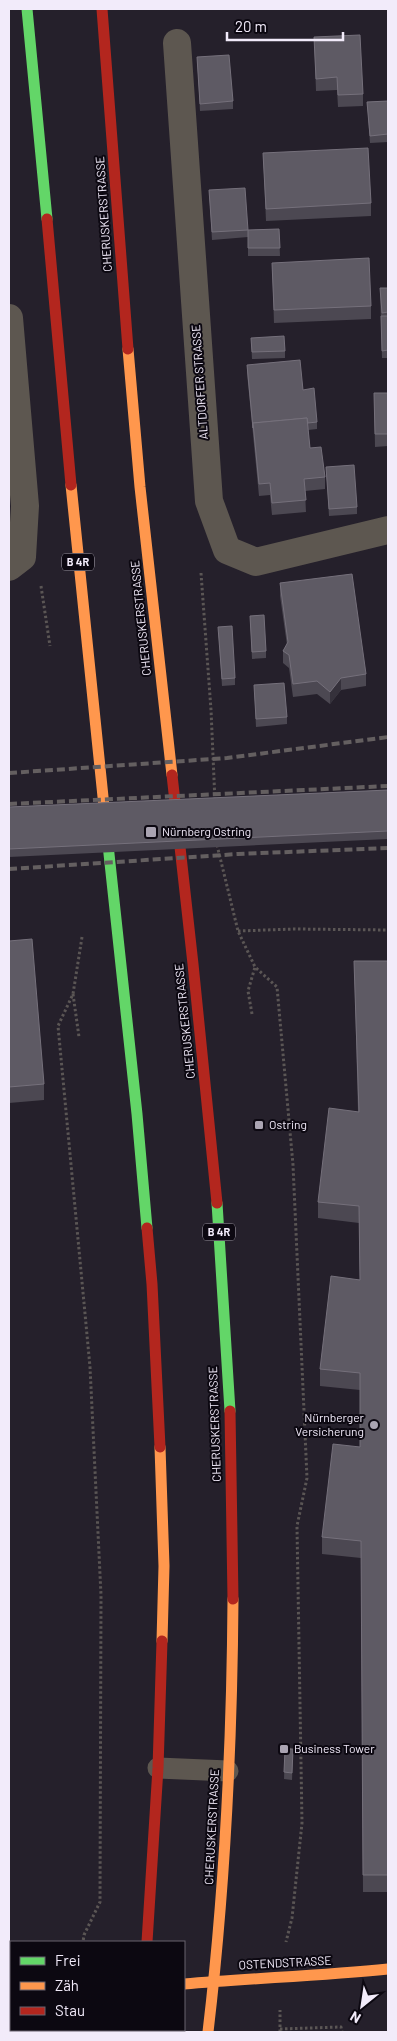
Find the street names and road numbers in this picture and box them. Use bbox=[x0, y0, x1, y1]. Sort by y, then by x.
street label: CHERUSKERSTRASSE bbox=[92, 156, 114, 272]
street label: ALTDORFER STRASSE bbox=[188, 324, 210, 440]
road number: B 4R bbox=[62, 554, 94, 570]
street label: CHERUSKERSTRASSE bbox=[127, 560, 153, 677]
street label: CHERUSKERSTRASSE bbox=[171, 963, 197, 1080]
road number: B 4R bbox=[203, 1224, 235, 1240]
street label: CHERUSKERSTRASSE bbox=[205, 1366, 223, 1482]
street label: CHERUSKERSTRASSE bbox=[201, 1769, 221, 1885]
street label: OSTENDSTRASSE bbox=[238, 1953, 332, 1971]

